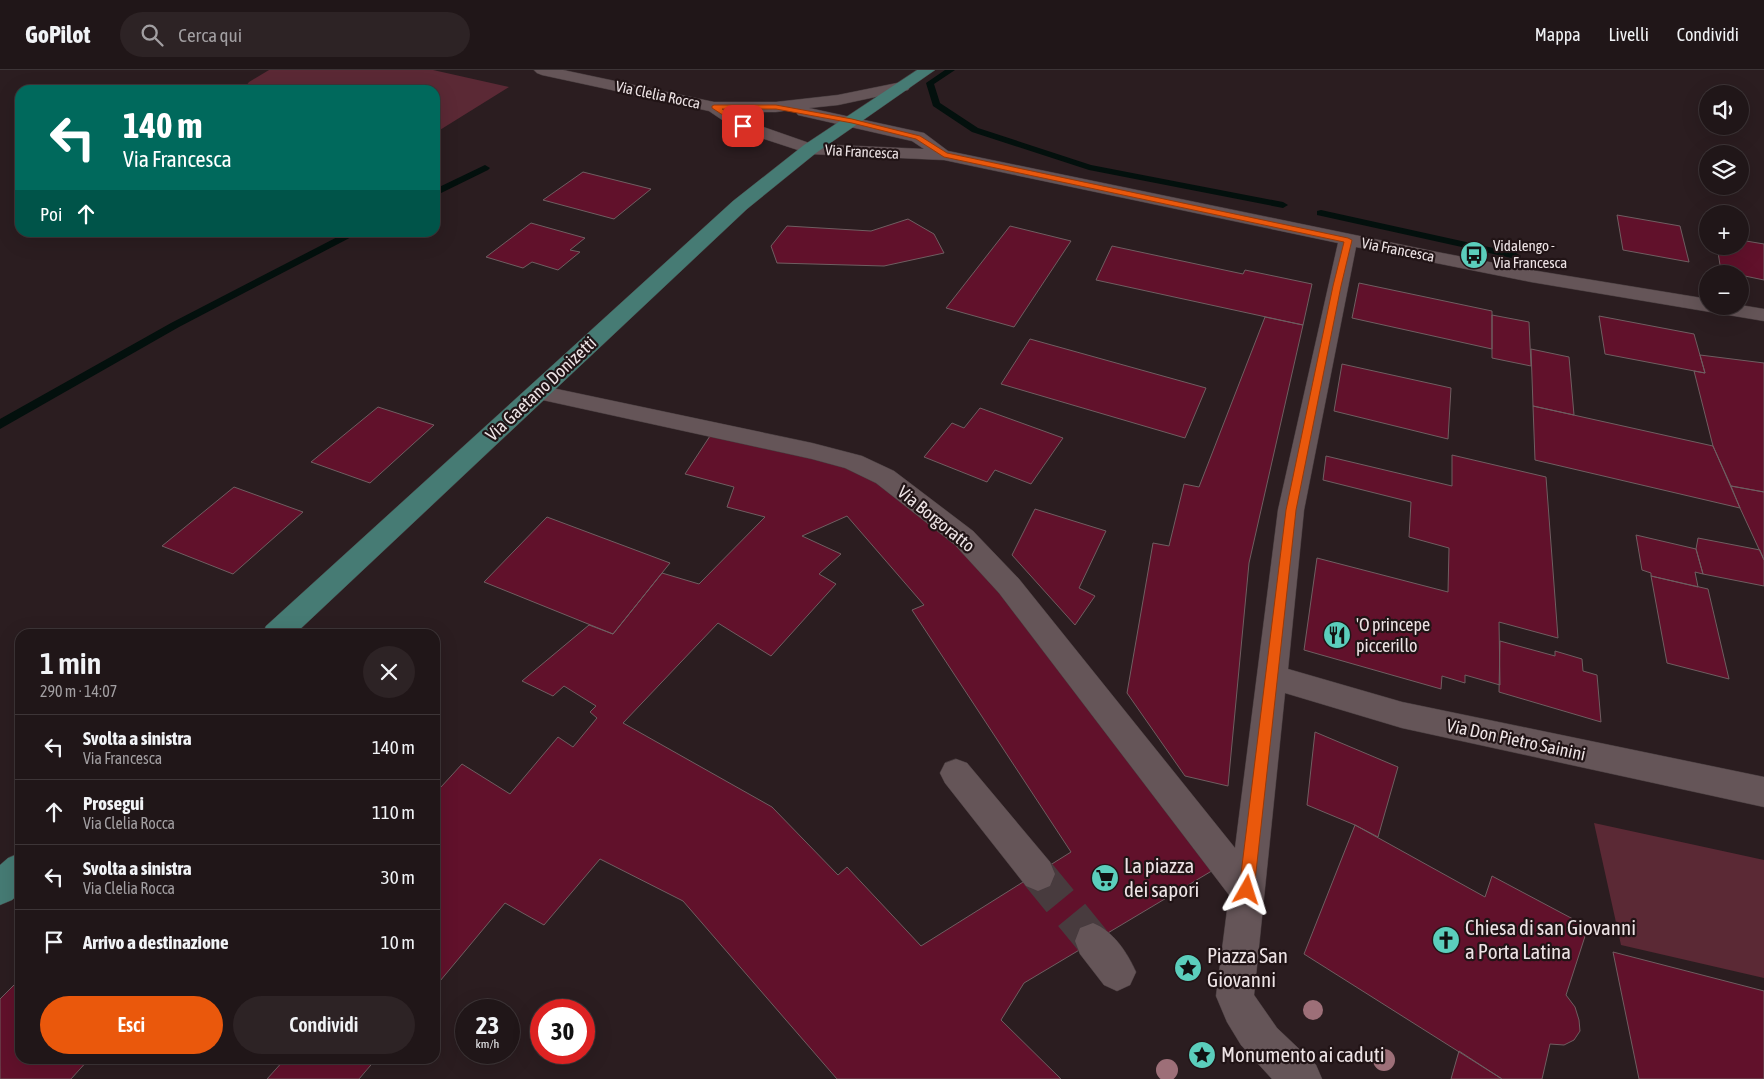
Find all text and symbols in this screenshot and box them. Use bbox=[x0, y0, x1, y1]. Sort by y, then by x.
search box bbox=[120, 12, 470, 57]
text: GoPilot bbox=[25, 21, 90, 48]
icon: search bbox=[138, 21, 166, 49]
text: Cerca qui bbox=[178, 24, 242, 46]
text: Mappa bbox=[1535, 24, 1581, 45]
text: Livelli bbox=[1609, 24, 1649, 45]
text: Condividi bbox=[1677, 24, 1739, 45]
street label: Via Clelia Rocca bbox=[614, 77, 702, 112]
map controls bbox=[1699, 85, 1749, 315]
button: sound bbox=[1699, 85, 1749, 135]
icon: left bbox=[40, 105, 105, 170]
text: 140 m bbox=[123, 105, 202, 145]
pin bbox=[722, 105, 764, 147]
icon: arrive bbox=[729, 112, 757, 140]
street label: Via Francesca bbox=[825, 141, 900, 162]
button: layers bbox=[1699, 145, 1749, 195]
text: Via Francesca bbox=[123, 146, 232, 172]
icon: ahead bbox=[72, 200, 100, 228]
text: Poi bbox=[40, 203, 62, 225]
button: + bbox=[1699, 205, 1749, 255]
street label: Via Francesca bbox=[1360, 234, 1436, 265]
place label: Vidalengo - Via Francesca bbox=[1493, 237, 1567, 271]
bus stop icon: Vidalengo - Via Francesca bbox=[1459, 240, 1489, 270]
button: − bbox=[1699, 265, 1749, 315]
street label: Via Gaetano Donizetti bbox=[481, 332, 600, 445]
street label: Via Borgoratto bbox=[893, 481, 979, 556]
place label: 'O princepe piccerillo bbox=[1356, 614, 1430, 656]
restaurant icon: 'O princepe piccerillo bbox=[1322, 620, 1352, 650]
text: 1 min bbox=[40, 646, 101, 680]
button: close bbox=[363, 646, 415, 698]
text: 290 m · 14:07 bbox=[40, 682, 117, 700]
street label: Via Don Pietro Sainini bbox=[1445, 715, 1588, 764]
text: Svolta a sinistra bbox=[83, 727, 192, 749]
icon: left bbox=[40, 733, 68, 761]
text: 140 m bbox=[372, 736, 415, 758]
text: Via Francesca bbox=[83, 749, 162, 767]
text: Prosegui bbox=[83, 792, 144, 814]
icon: ahead bbox=[40, 798, 68, 826]
text: 110 m bbox=[372, 801, 415, 823]
text: Via Clelia Rocca bbox=[83, 814, 175, 832]
place label: La piazza dei sapori bbox=[1124, 853, 1199, 901]
text: Svolta a sinistra bbox=[83, 857, 192, 879]
icon: left bbox=[40, 863, 68, 891]
supermarket icon: La piazza dei sapori bbox=[1090, 863, 1120, 893]
position arrow bbox=[1220, 863, 1272, 915]
text: 30 m bbox=[381, 866, 415, 888]
text: Via Clelia Rocca bbox=[83, 879, 175, 897]
place label: Chiesa di san Giovanni a Porta Latina bbox=[1465, 915, 1636, 963]
church icon: Chiesa di san Giovanni a Porta Latina bbox=[1431, 925, 1461, 955]
icon: arrive bbox=[40, 928, 68, 956]
text: Arrivo a destinazione bbox=[83, 931, 229, 953]
text: 10 m bbox=[381, 931, 415, 953]
place label: Piazza San Giovanni bbox=[1207, 943, 1288, 991]
place icon: Piazza San Giovanni bbox=[1173, 953, 1203, 983]
button: Esci bbox=[40, 996, 223, 1054]
button: Condividi bbox=[233, 996, 415, 1054]
speed limit sign: 30 bbox=[530, 999, 595, 1064]
text: 23 bbox=[476, 1011, 499, 1039]
text: km/h bbox=[476, 1037, 499, 1051]
place icon: Monumento ai caduti bbox=[1187, 1040, 1217, 1070]
place label: Monumento ai caduti bbox=[1221, 1042, 1385, 1066]

